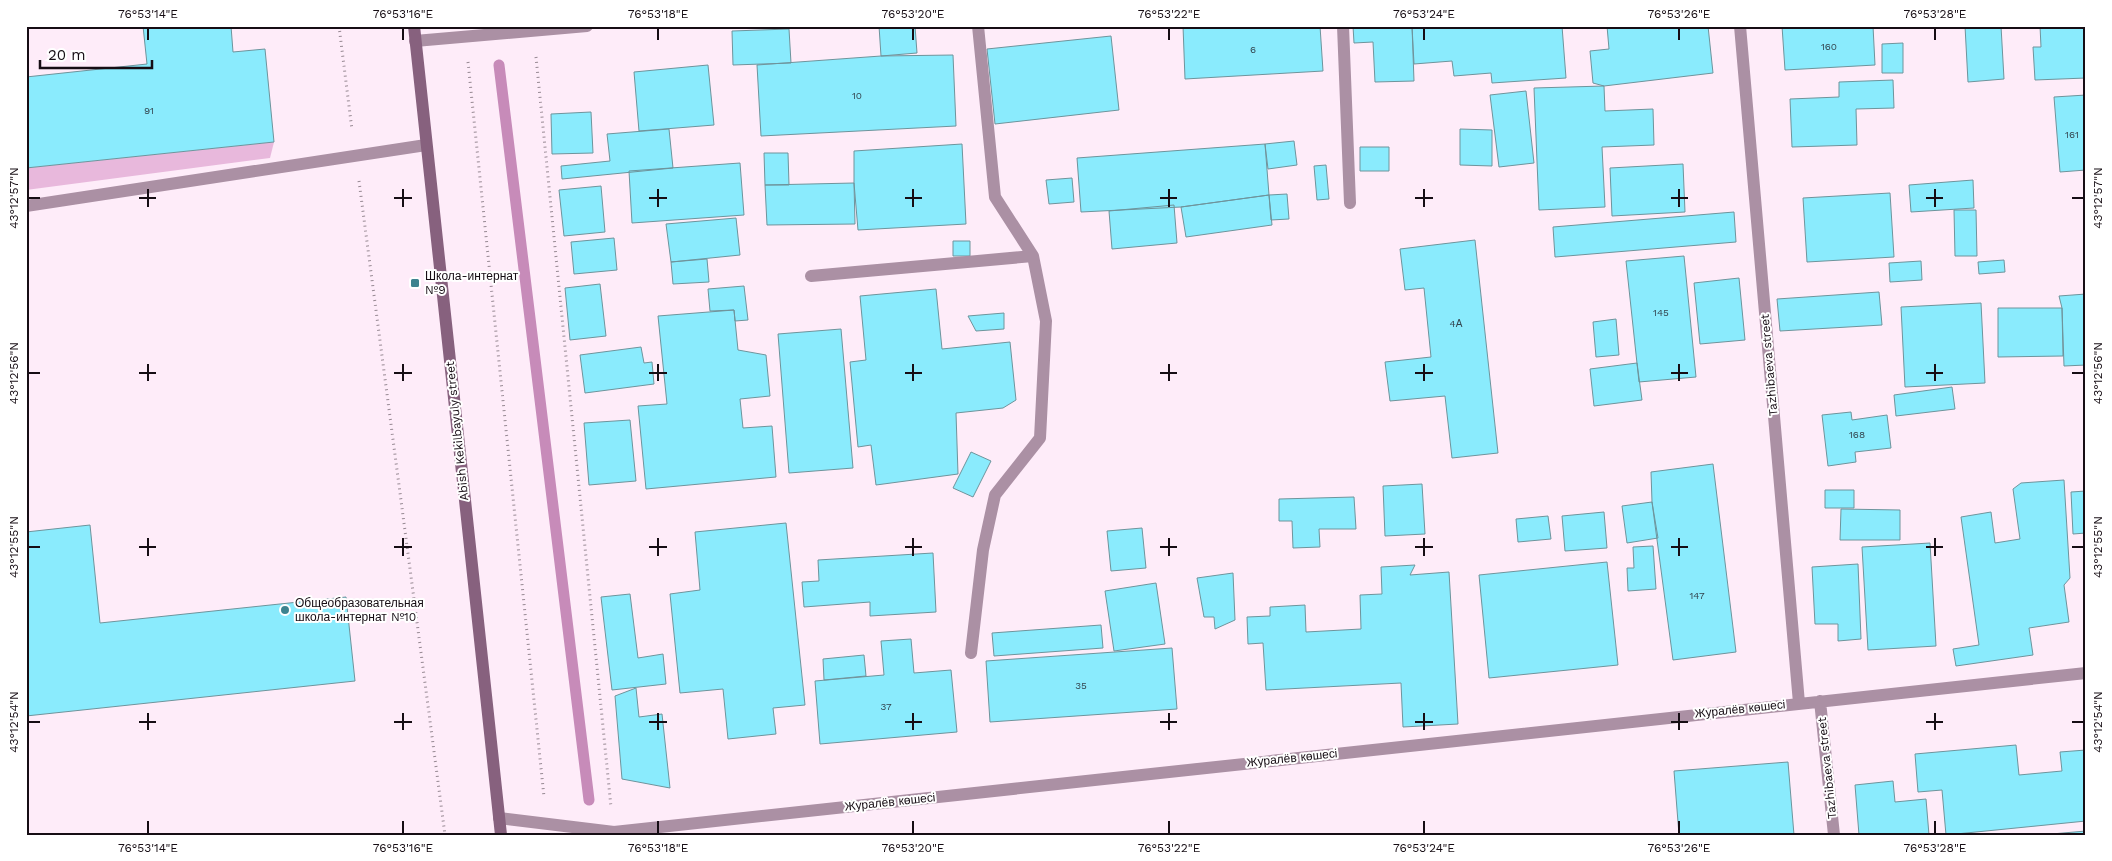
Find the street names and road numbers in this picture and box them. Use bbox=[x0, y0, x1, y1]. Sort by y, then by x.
street label: Tazhibaeva street bbox=[1758, 313, 1780, 417]
street label: Abish Kekilbayuly street bbox=[443, 361, 471, 501]
street label: Журалёв көшесі bbox=[1694, 697, 1786, 721]
street label: Tazhibaeva street bbox=[1815, 716, 1839, 820]
street label: Журалёв көшесі bbox=[1246, 746, 1338, 770]
street label: Журалёв көшесі bbox=[844, 790, 936, 814]

